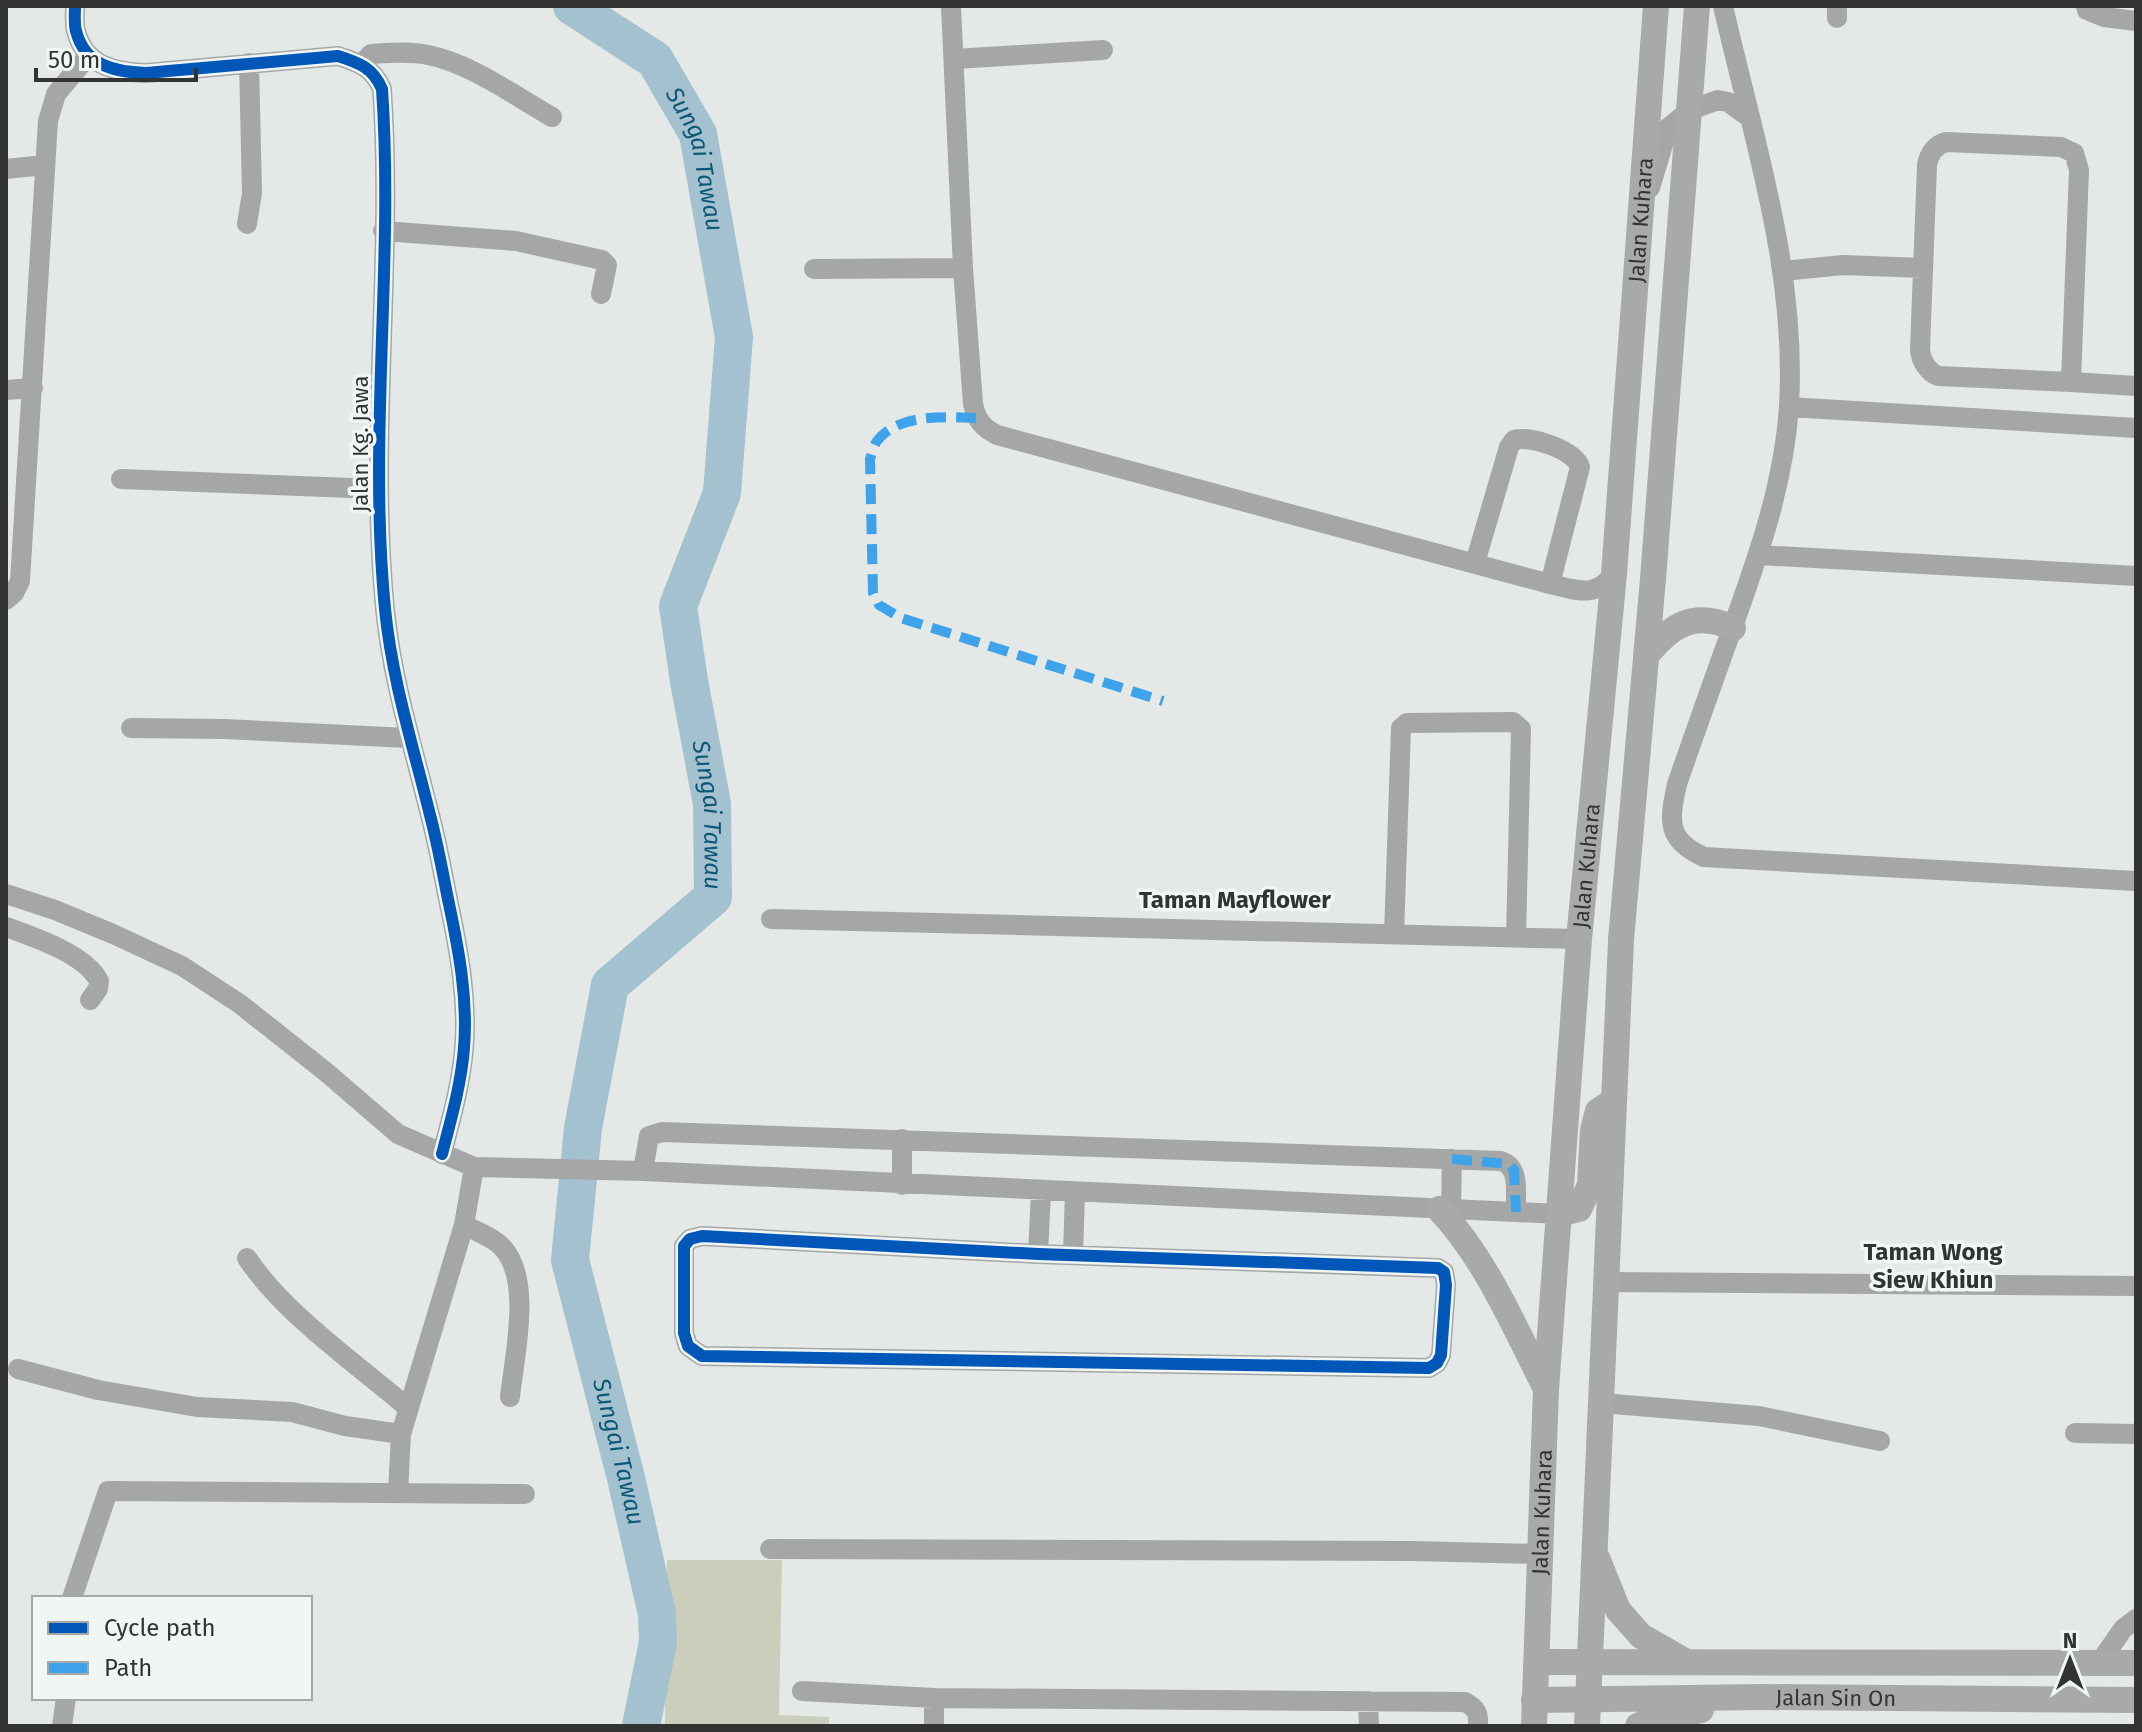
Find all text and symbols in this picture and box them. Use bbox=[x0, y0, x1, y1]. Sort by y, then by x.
scale bar bbox=[36, 32, 196, 82]
text: 50 m bbox=[48, 46, 100, 74]
water label: Sungai Tawau bbox=[659, 81, 729, 234]
street label: Jalan Kuhara bbox=[1622, 156, 1658, 284]
street label: Jalan Kg. Jawa bbox=[347, 376, 374, 512]
water label: Sungai Tawau bbox=[686, 737, 727, 890]
street label: Jalan Kuhara bbox=[1567, 802, 1605, 930]
district label: Taman Mayflower bbox=[1139, 886, 1331, 914]
district label: Taman Wong Siew Khiun bbox=[1863, 1238, 2003, 1294]
water label: Sungai Tawau bbox=[587, 1374, 650, 1528]
street label: Jalan Kuhara bbox=[1526, 1449, 1557, 1575]
legend bbox=[32, 1596, 312, 1700]
text: Cycle path bbox=[104, 1614, 216, 1642]
north arrow bbox=[2030, 1620, 2110, 1700]
text: N bbox=[2063, 1627, 2077, 1654]
text: Path bbox=[104, 1654, 152, 1682]
street label: Jalan Sin On bbox=[1776, 1684, 1896, 1712]

